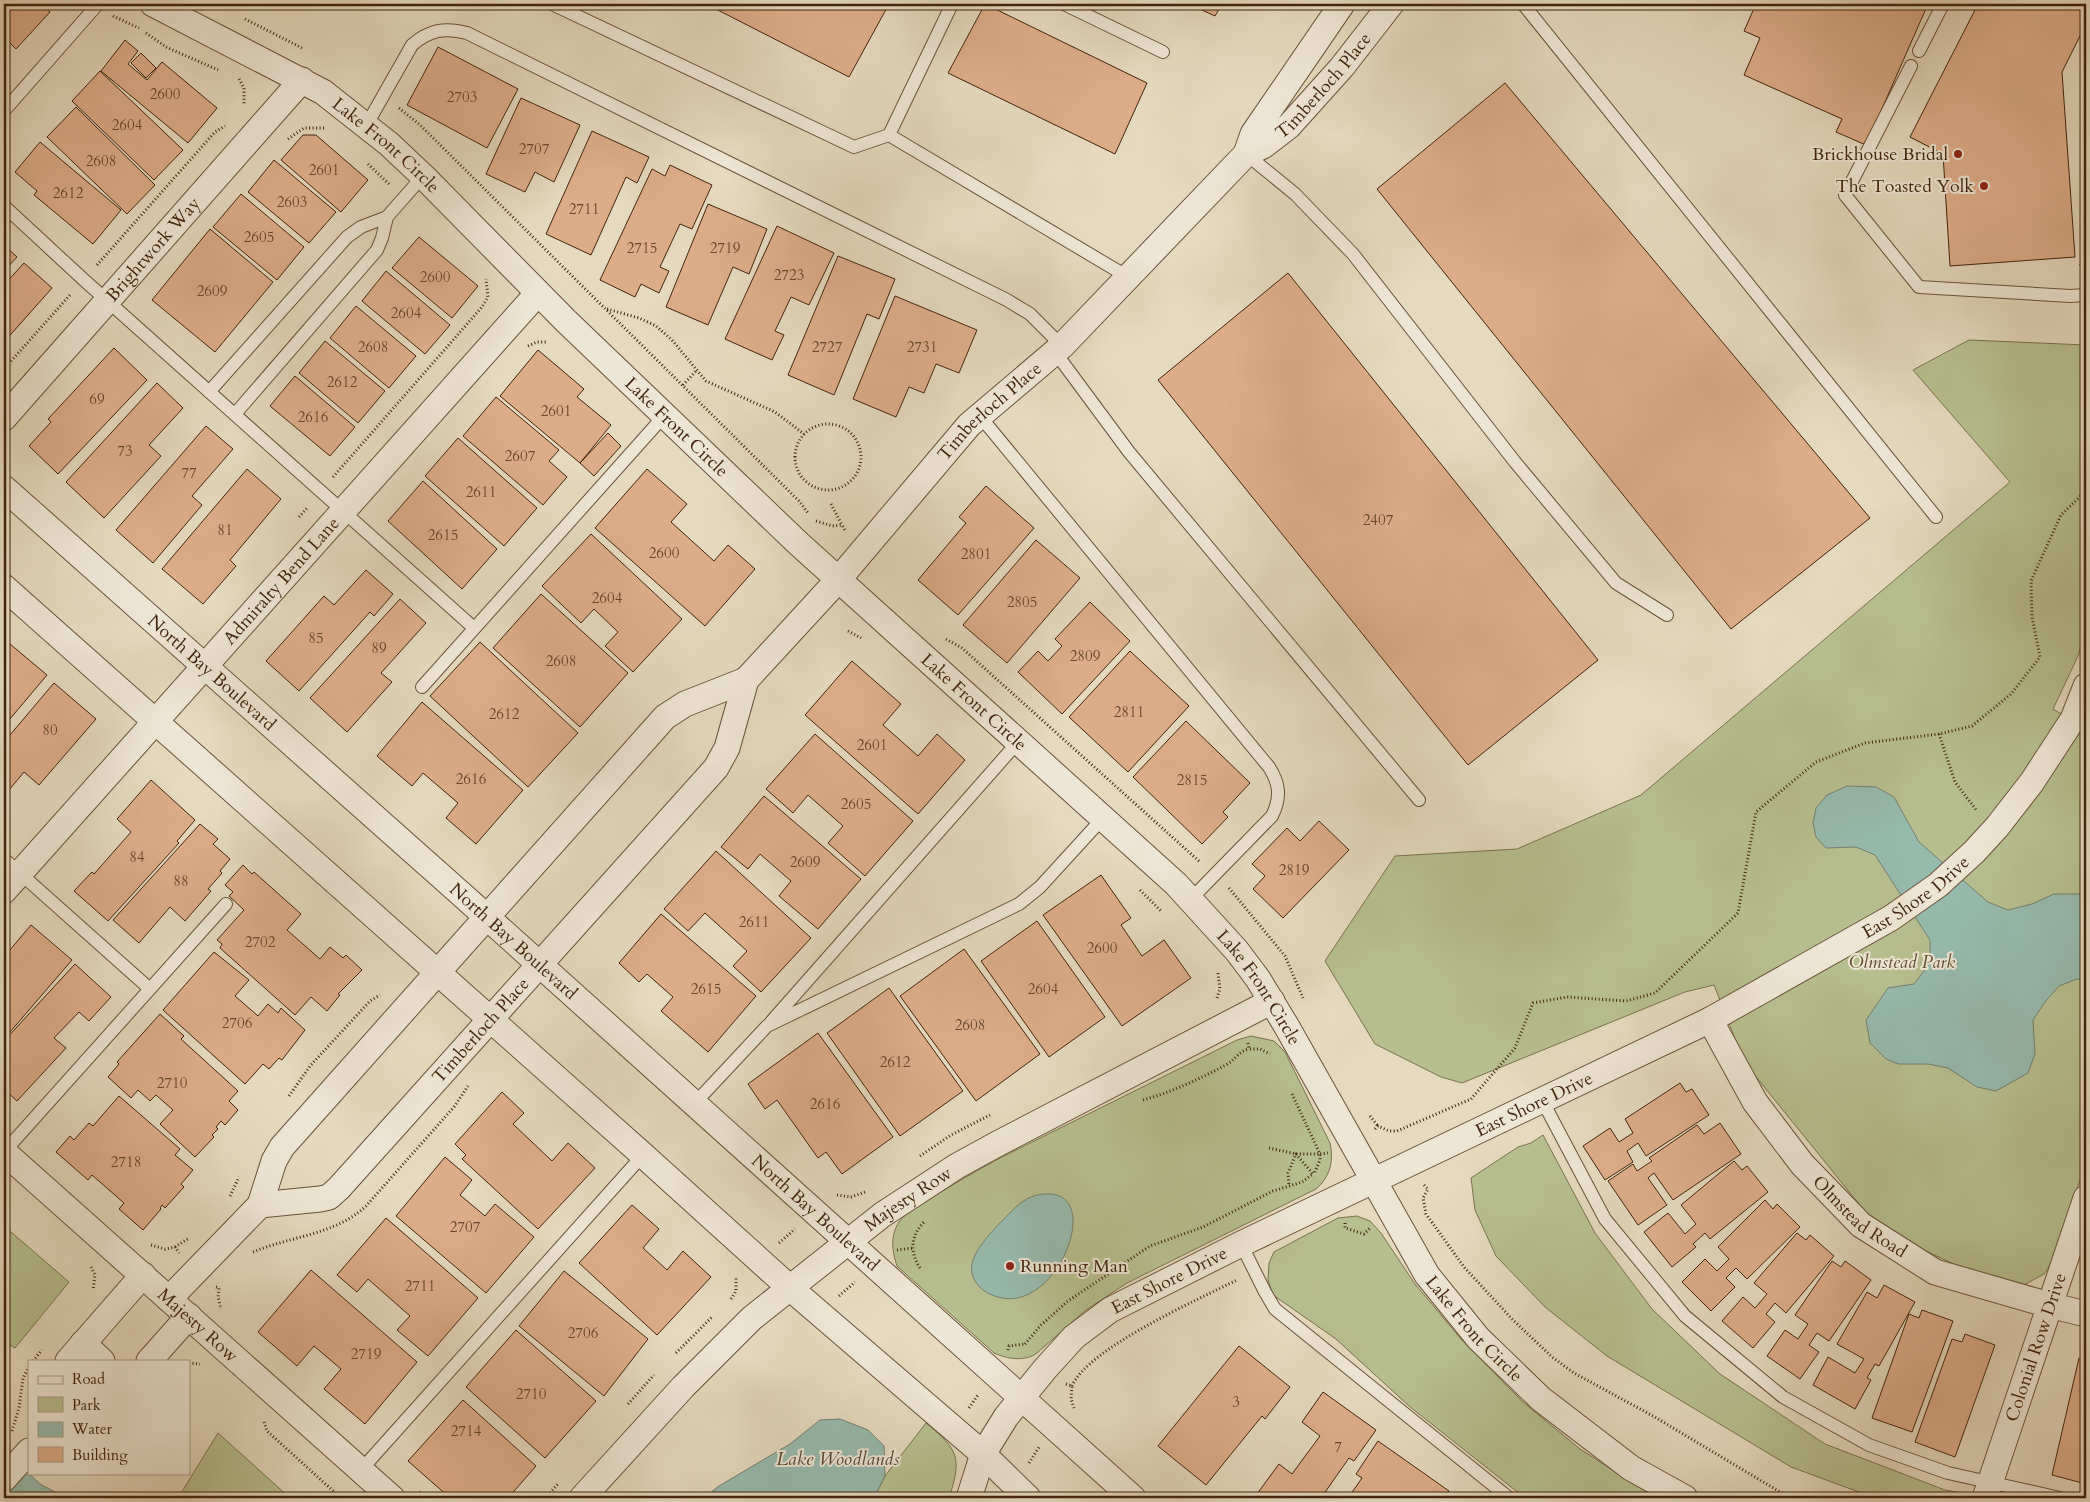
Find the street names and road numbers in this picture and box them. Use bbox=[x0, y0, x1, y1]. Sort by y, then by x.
street label: Timberloch Place bbox=[1270, 27, 1377, 145]
street label: Lake Front Circle bbox=[327, 91, 446, 199]
street label: Brightwork Way bbox=[100, 191, 206, 307]
street label: Timberloch Place bbox=[932, 356, 1047, 466]
street label: Lake Front Circle bbox=[619, 371, 734, 483]
street label: Admiralty Bend Lane bbox=[217, 511, 345, 650]
street label: North Bay Boulevard bbox=[142, 609, 282, 737]
street label: Lake Front Circle bbox=[915, 647, 1033, 756]
street label: East Shore Drive bbox=[1857, 850, 1975, 944]
street label: North Bay Boulevard bbox=[444, 877, 583, 1006]
street label: Lake Front Circle bbox=[1211, 924, 1307, 1050]
street label: Timberloch Place bbox=[426, 972, 535, 1089]
street label: East Shore Drive bbox=[1471, 1065, 1597, 1143]
street label: North Bay Boulevard bbox=[746, 1148, 885, 1277]
street label: Majesty Row bbox=[859, 1160, 957, 1237]
street label: Olmstead Road bbox=[1807, 1170, 1912, 1264]
street label: East Shore Drive bbox=[1107, 1240, 1232, 1320]
street label: Lake Front Circle bbox=[1420, 1270, 1528, 1387]
street label: Colonial Row Drive bbox=[1999, 1270, 2072, 1425]
street label: Majesty Row bbox=[152, 1282, 244, 1368]

